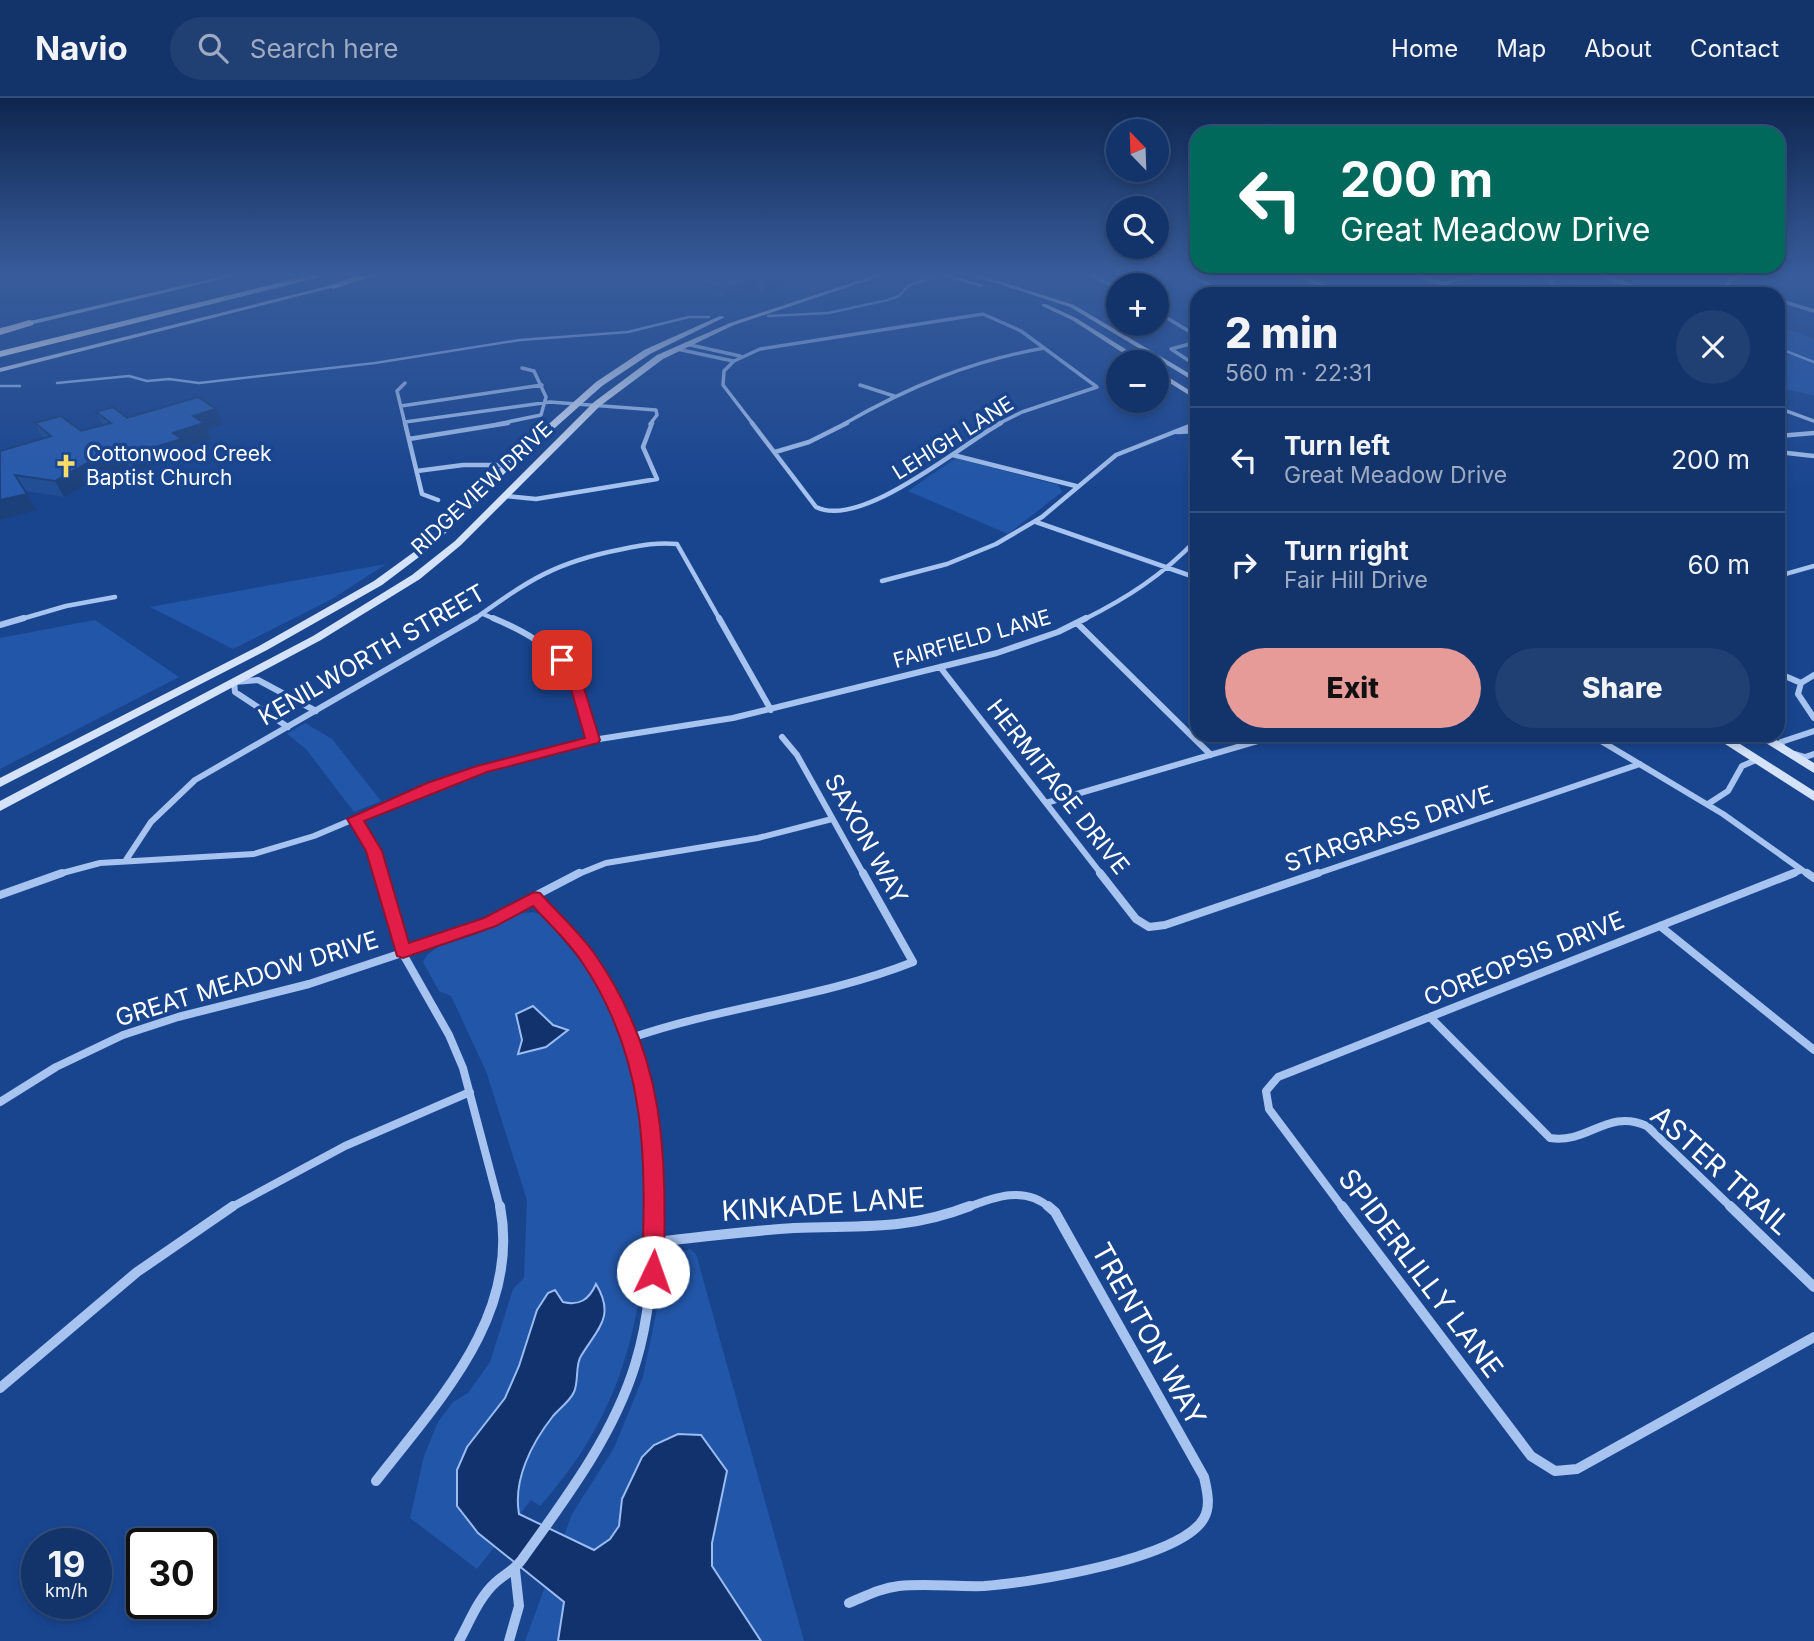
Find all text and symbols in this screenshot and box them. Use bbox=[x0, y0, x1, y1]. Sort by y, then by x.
search box bbox=[170, 17, 660, 80]
text: Navio bbox=[35, 28, 128, 68]
icon: search bbox=[194, 29, 232, 67]
text: Search here bbox=[250, 33, 398, 64]
text: Home bbox=[1391, 34, 1458, 63]
text: Map bbox=[1496, 34, 1546, 63]
text: About bbox=[1584, 34, 1652, 63]
text: Contact bbox=[1690, 34, 1779, 63]
north arrow bbox=[1106, 119, 1169, 182]
map controls bbox=[1106, 119, 1169, 413]
text: 200 m bbox=[1340, 150, 1493, 209]
icon: left bbox=[1225, 154, 1316, 245]
button: search bbox=[1106, 196, 1169, 259]
text: Great Meadow Drive bbox=[1340, 210, 1650, 249]
button: + bbox=[1106, 273, 1169, 336]
text: 2 min bbox=[1225, 307, 1339, 358]
button: close bbox=[1676, 310, 1750, 384]
button: − bbox=[1106, 350, 1169, 413]
text: 560 m · 22:31 bbox=[1225, 359, 1372, 387]
street label: LEHIGH LANE bbox=[888, 390, 1018, 485]
street label: RIDGEVIEW DRIVE bbox=[406, 416, 557, 559]
text: Turn left bbox=[1284, 430, 1390, 461]
place label: Cottonwood Creek Baptist Church bbox=[86, 441, 272, 490]
icon: left bbox=[1225, 441, 1263, 479]
text: 200 m bbox=[1671, 444, 1750, 475]
church icon: Cottonwood Creek Baptist Church bbox=[52, 452, 80, 480]
text: Great Meadow Drive bbox=[1284, 461, 1507, 489]
text: Turn right bbox=[1284, 535, 1409, 566]
icon: right bbox=[1225, 546, 1263, 584]
text: 60 m bbox=[1687, 549, 1750, 580]
text: Fair Hill Drive bbox=[1284, 566, 1428, 594]
street label: KENILWORTH STREET bbox=[253, 578, 490, 731]
street label: FAIRFIELD LANE bbox=[890, 604, 1053, 673]
pin bbox=[532, 630, 592, 690]
icon: arrive bbox=[543, 641, 581, 679]
button: Exit bbox=[1225, 648, 1481, 728]
button: Share bbox=[1495, 648, 1750, 728]
street label: HERMITAGE DRIVE bbox=[981, 693, 1136, 880]
street label: SAXON WAY bbox=[819, 769, 914, 909]
street label: STARGRASS DRIVE bbox=[1281, 779, 1497, 878]
street label: COREOPSIS DRIVE bbox=[1419, 905, 1628, 1012]
street label: GREAT MEADOW DRIVE bbox=[112, 925, 382, 1032]
street label: ASTER TRAIL bbox=[1644, 1098, 1798, 1242]
street label: SPIDERLILLY LANE bbox=[1331, 1162, 1511, 1384]
street label: KINKADE LANE bbox=[720, 1180, 926, 1228]
position arrow bbox=[616, 1235, 690, 1309]
street label: TRENTON WAY bbox=[1085, 1237, 1213, 1431]
speed limit sign: 30 bbox=[126, 1528, 217, 1619]
text: 19 bbox=[48, 1543, 85, 1585]
text: km/h bbox=[45, 1580, 88, 1601]

